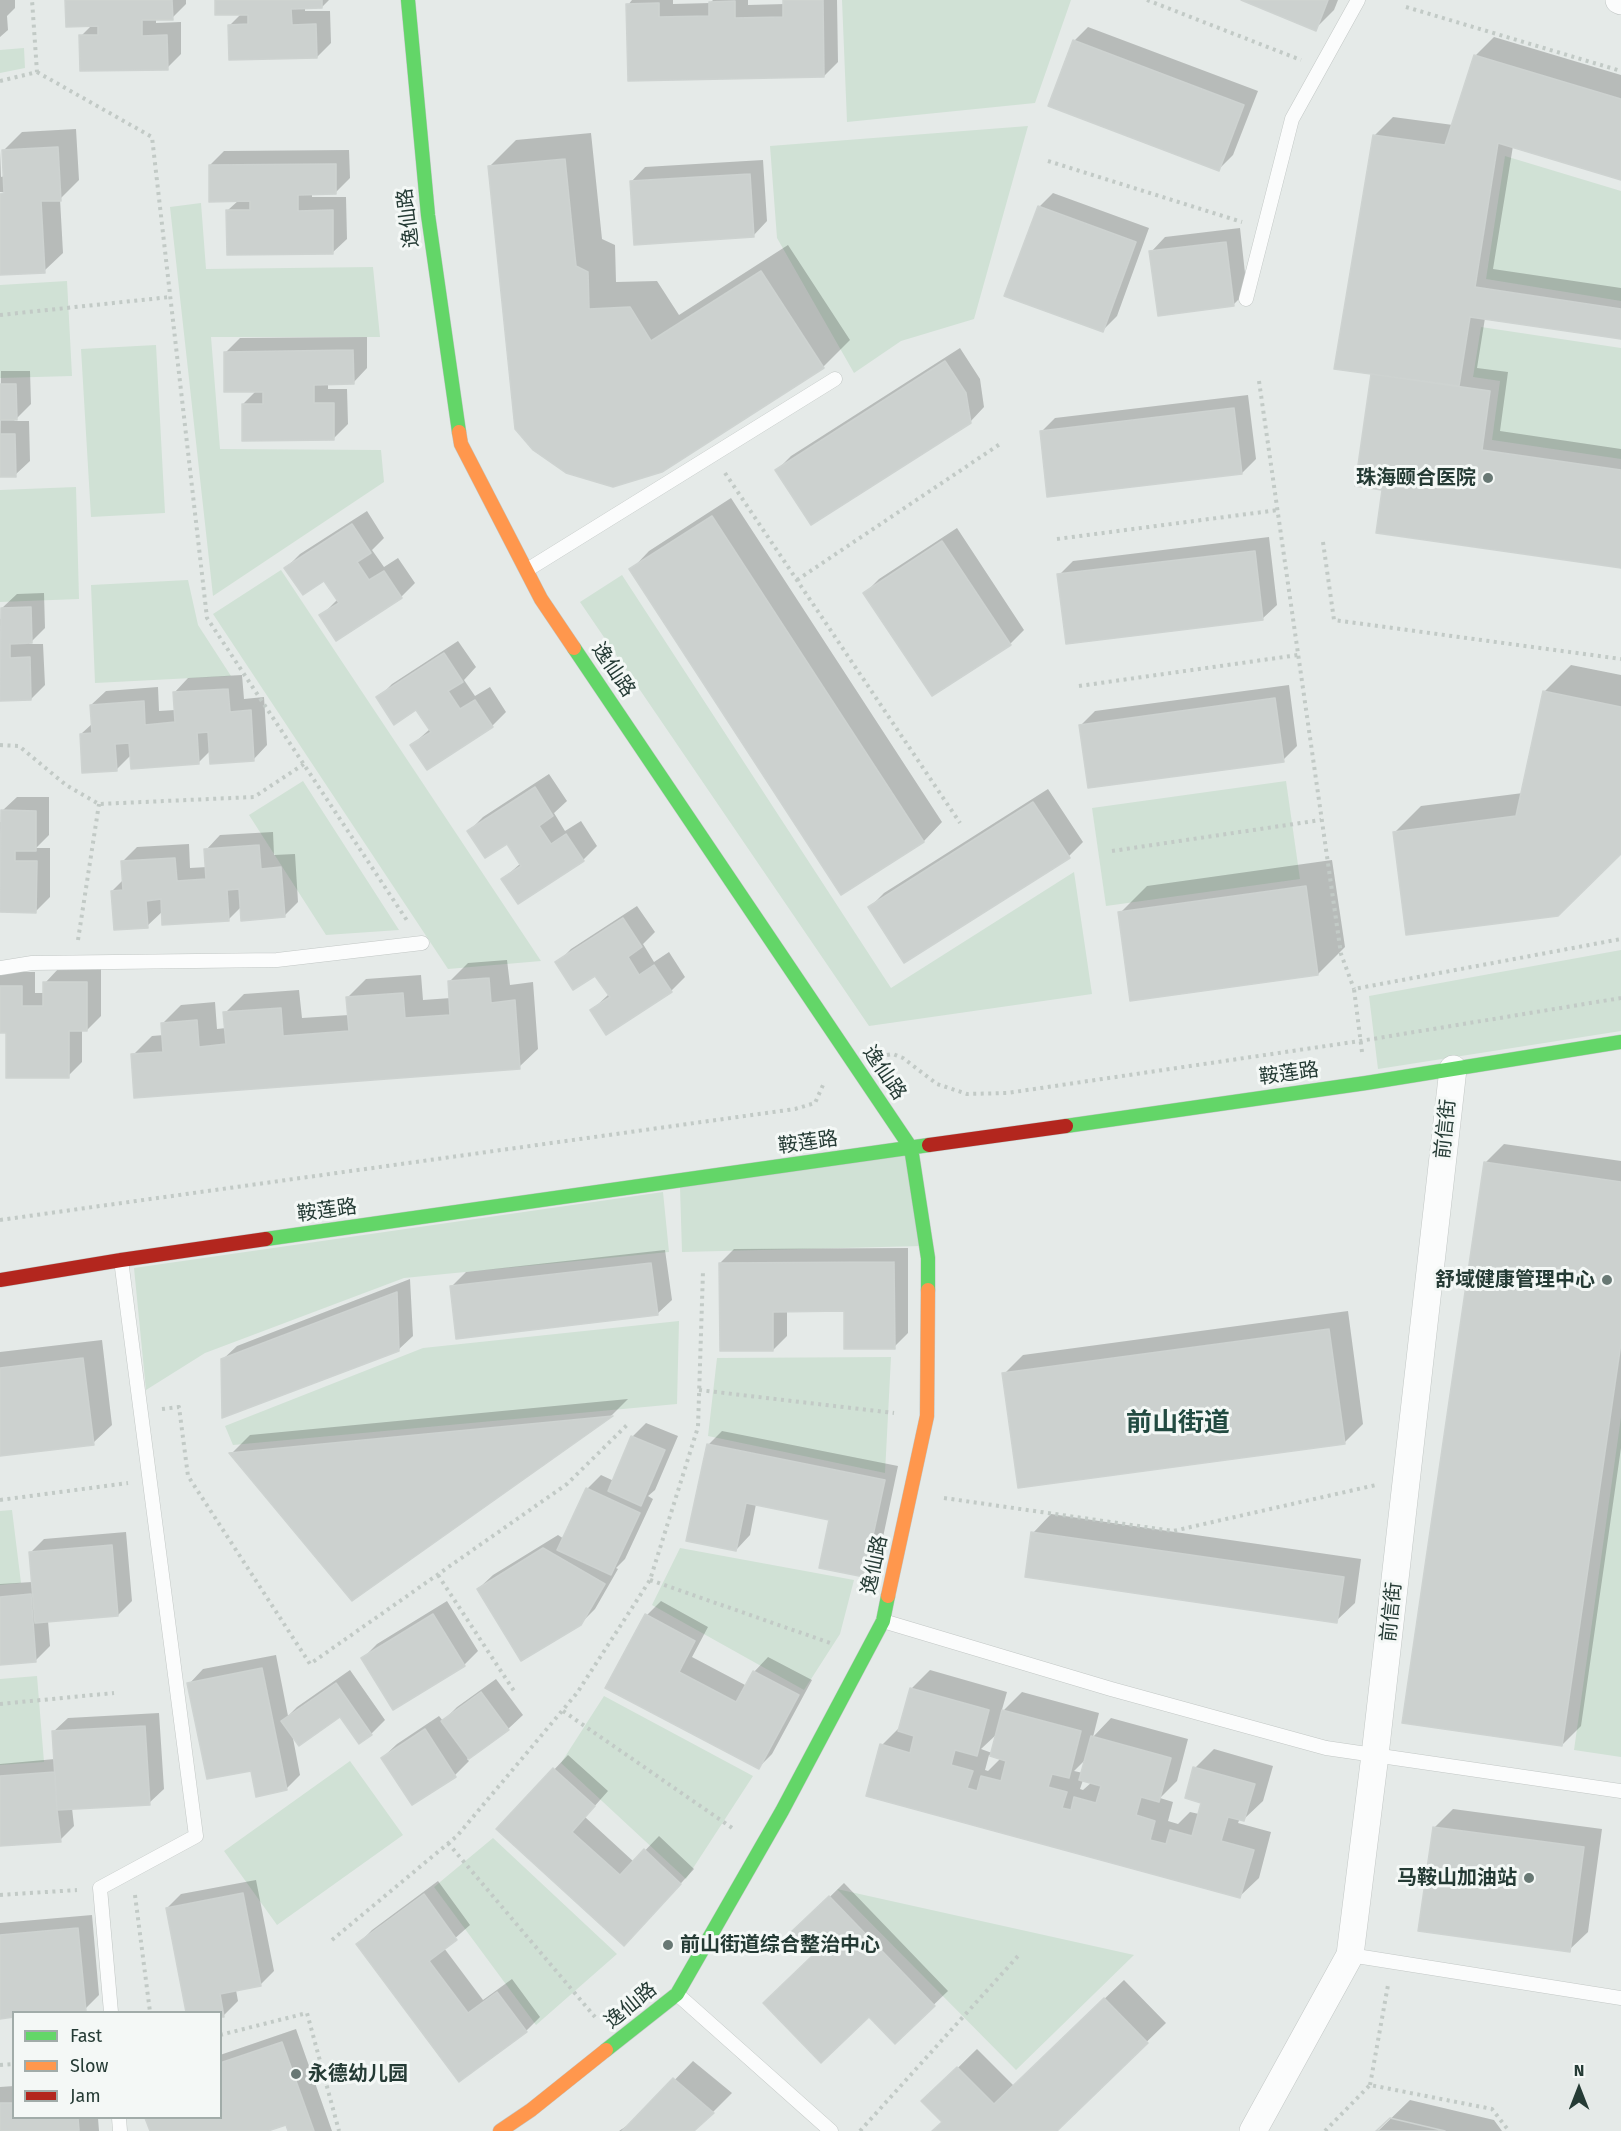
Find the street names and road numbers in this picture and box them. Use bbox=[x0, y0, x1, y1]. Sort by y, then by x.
street label: 逸仙路 bbox=[393, 187, 425, 249]
street label: 逸仙路 bbox=[586, 638, 640, 702]
street label: 逸仙路 bbox=[857, 1041, 911, 1105]
street label: 鞍莲路 bbox=[1258, 1058, 1320, 1090]
street label: 前信街 bbox=[1431, 1098, 1461, 1160]
street label: 鞍莲路 bbox=[777, 1127, 839, 1159]
street label: 鞍莲路 bbox=[296, 1195, 358, 1227]
street label: 逸仙路 bbox=[857, 1533, 893, 1597]
street label: 前信街 bbox=[1377, 1581, 1407, 1643]
street label: 逸仙路 bbox=[600, 1978, 662, 2034]

